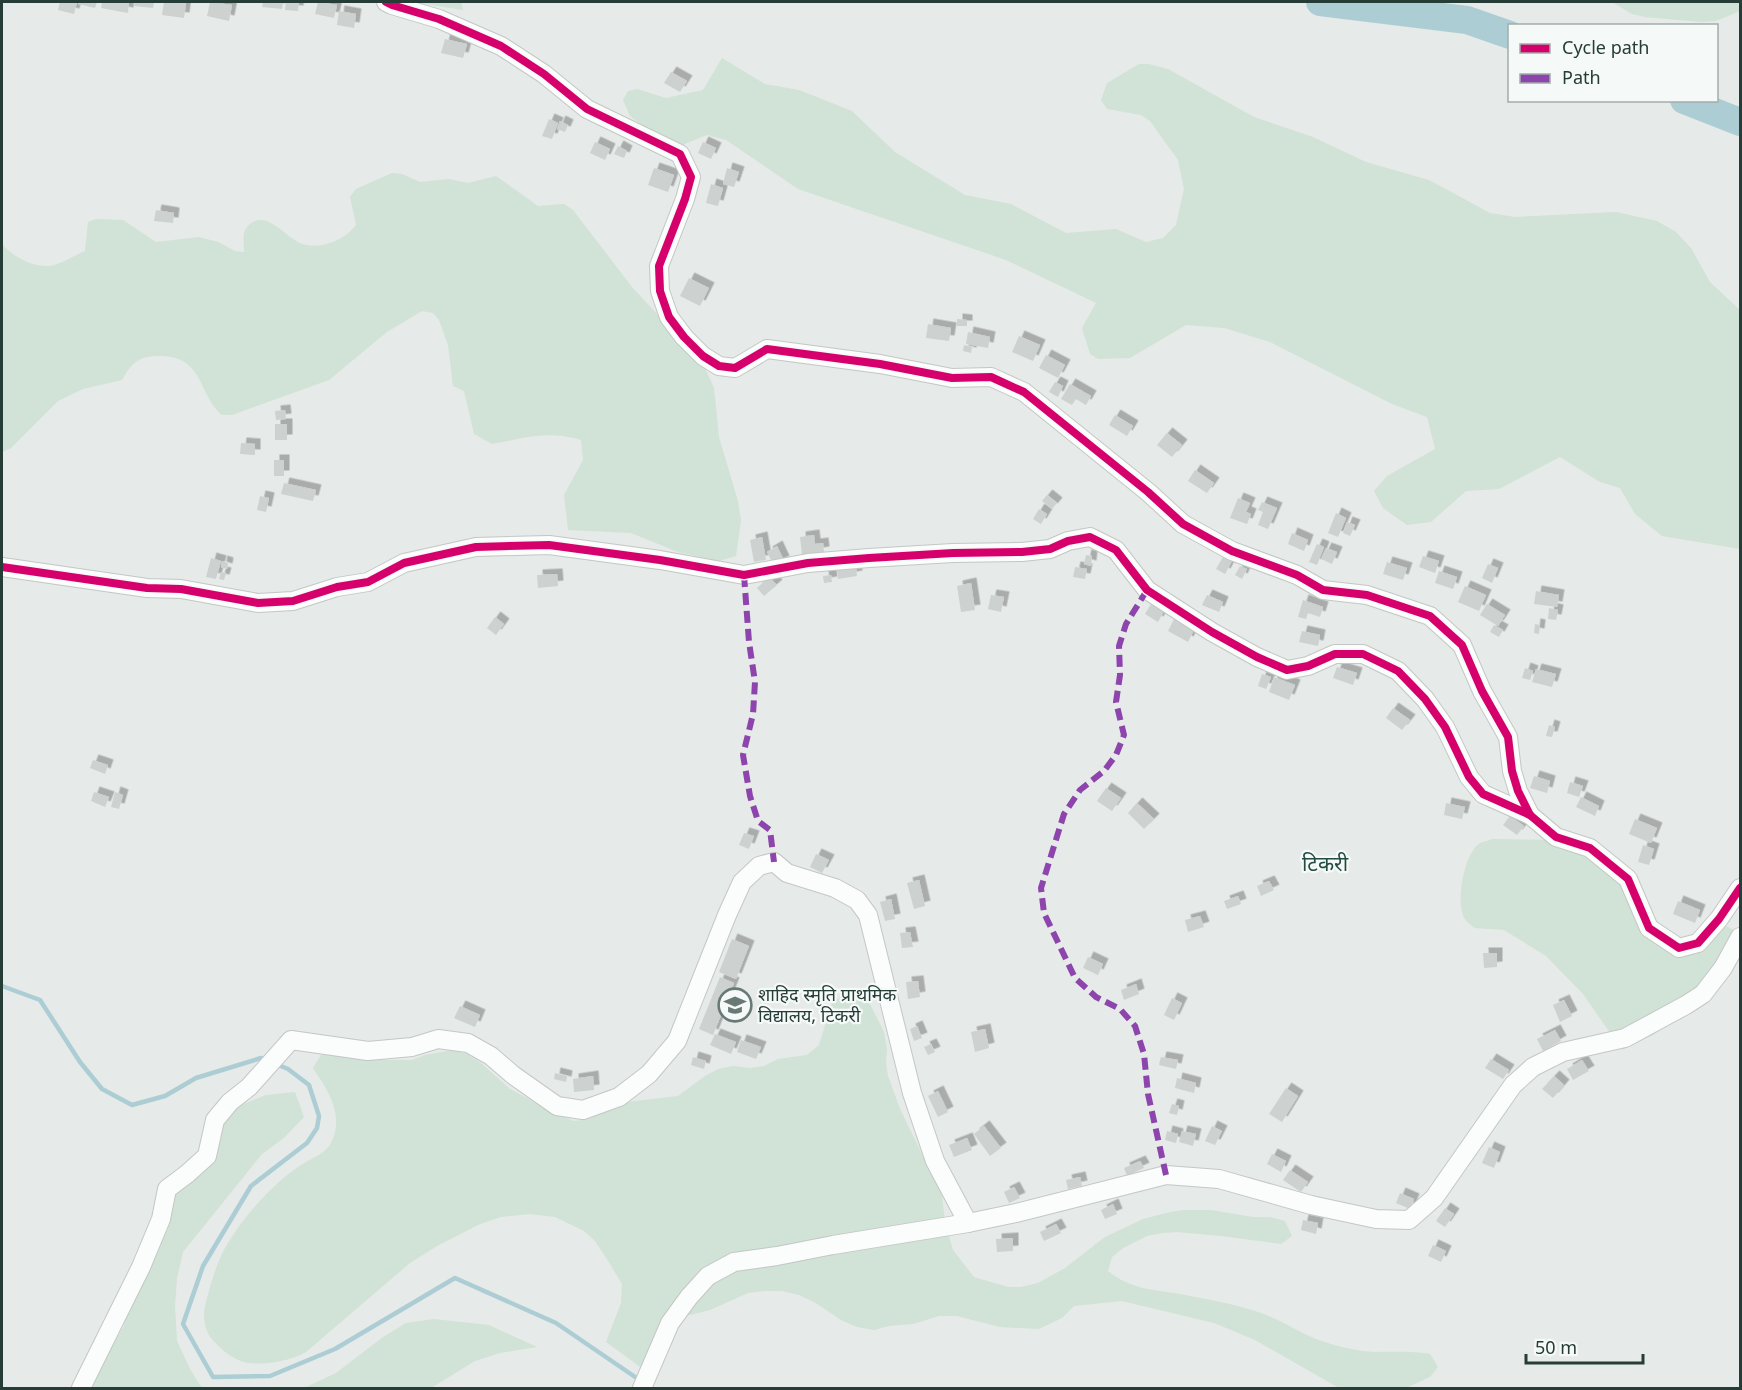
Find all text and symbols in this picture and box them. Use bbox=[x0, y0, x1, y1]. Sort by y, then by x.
legend bbox=[1508, 24, 1718, 102]
text: Cycle path bbox=[1562, 35, 1649, 59]
text: Path bbox=[1562, 65, 1601, 89]
district label: टिकरी bbox=[1302, 849, 1349, 877]
place label: शाहिद स्मृति प्राथमिक विद्यालय, टिकरी bbox=[758, 982, 898, 1027]
school or university icon: शाहिद स्मृति प्राथमिक विद्यालय, टिकरी bbox=[717, 987, 753, 1023]
scale bar bbox=[1526, 1327, 1643, 1365]
text: 50 m bbox=[1535, 1335, 1577, 1359]

